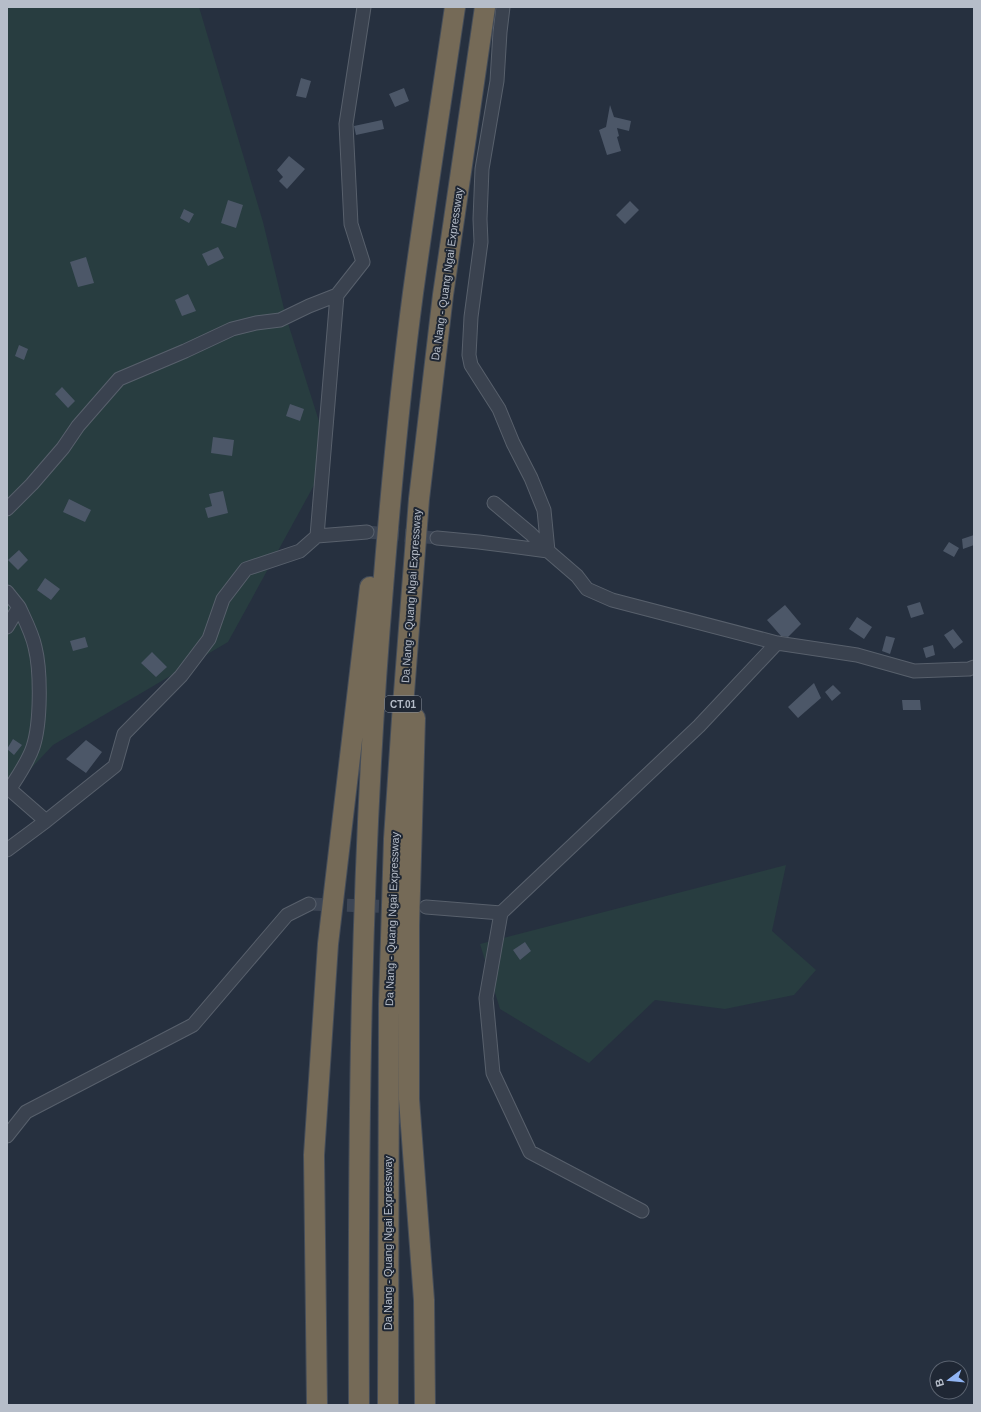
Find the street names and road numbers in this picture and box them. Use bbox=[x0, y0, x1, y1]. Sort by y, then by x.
street label: Da Nang - Quang Ngai Expressway bbox=[429, 186, 465, 361]
street label: Da Nang - Quang Ngai Expressway bbox=[399, 508, 423, 683]
road number: CT.01 bbox=[385, 696, 421, 712]
street label: Da Nang - Quang Ngai Expressway bbox=[383, 831, 401, 1006]
street label: Da Nang - Quang Ngai Expressway bbox=[382, 1155, 394, 1330]

